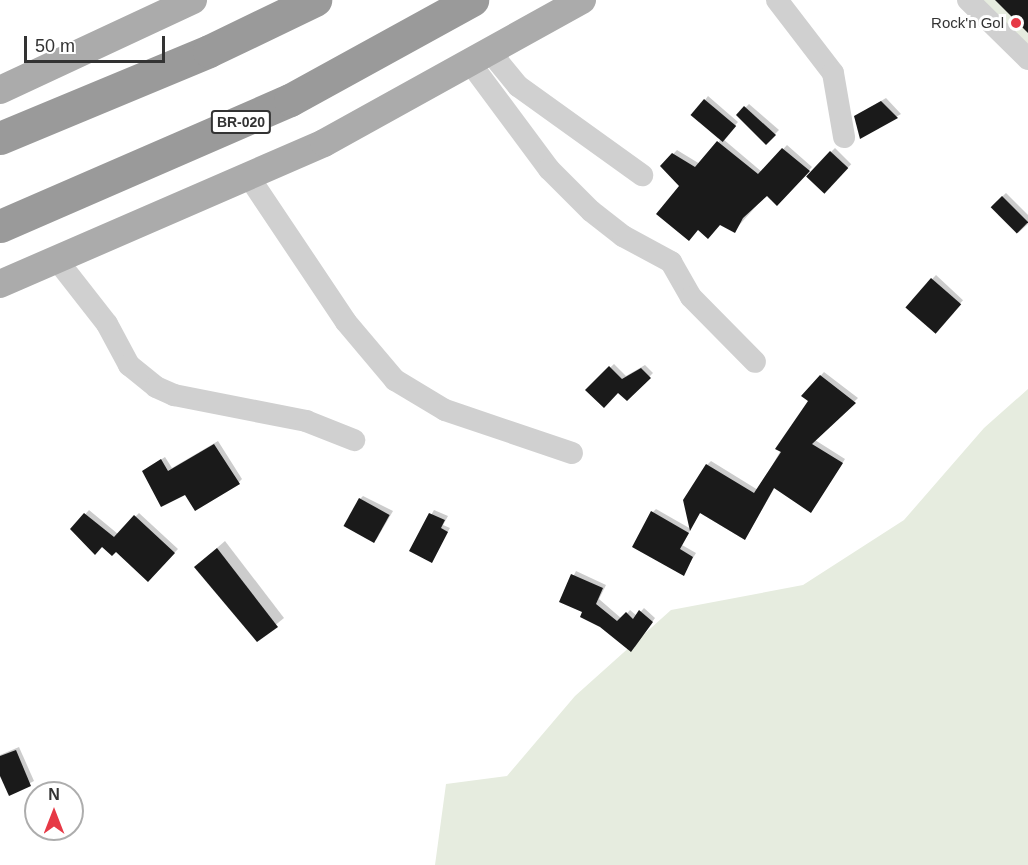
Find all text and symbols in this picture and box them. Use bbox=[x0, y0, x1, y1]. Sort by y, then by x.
place label: Rock'n Gol bbox=[931, 14, 1004, 32]
marker: Rock'n Gol bbox=[1009, 16, 1023, 30]
scale bar bbox=[27, 24, 168, 62]
text: 50 m bbox=[35, 36, 75, 56]
road number: BR-020 bbox=[210, 111, 272, 133]
north arrow bbox=[24, 781, 84, 841]
text: N bbox=[48, 786, 60, 803]

